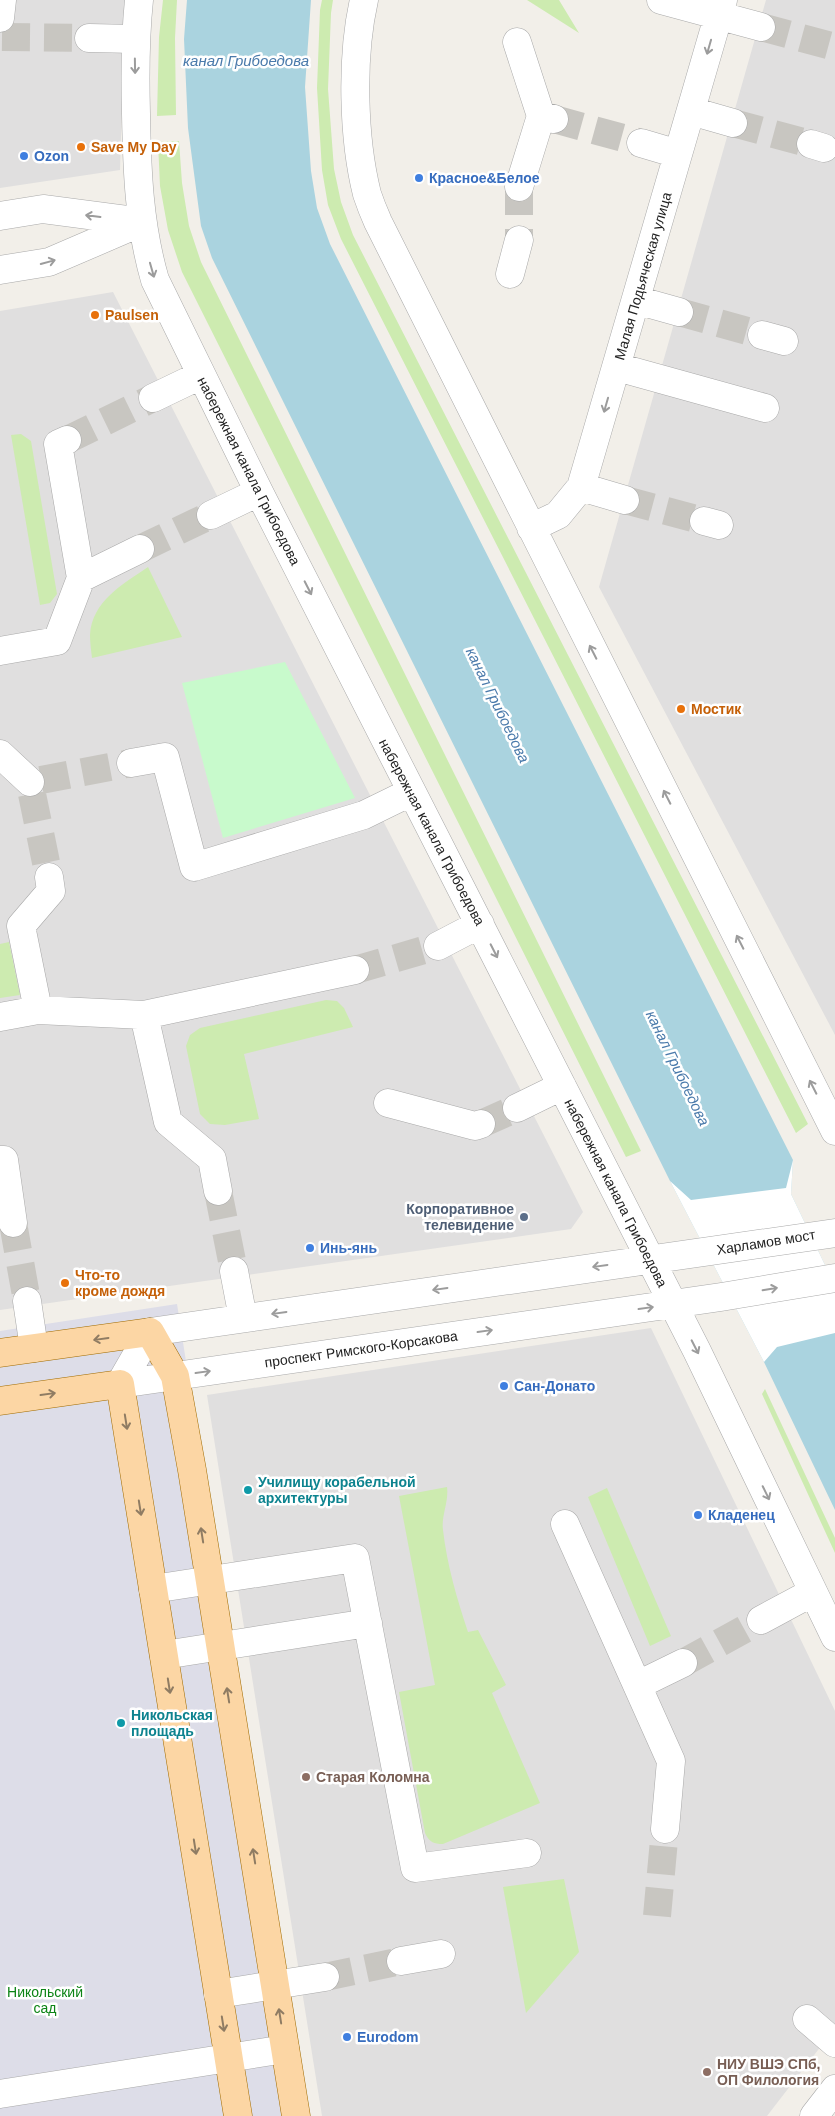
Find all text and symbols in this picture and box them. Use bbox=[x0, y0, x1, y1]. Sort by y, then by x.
one-way arrow bbox=[704, 38, 714, 54]
water label: канал Грибоедова bbox=[183, 52, 309, 69]
one-way arrow bbox=[130, 58, 140, 74]
place label: Save My Day bbox=[91, 139, 177, 155]
marker: Save My Day bbox=[75, 141, 87, 153]
place label: Ozon bbox=[34, 148, 69, 164]
marker: Ozon bbox=[18, 150, 30, 162]
place label: Красное&Белое bbox=[429, 170, 540, 186]
marker: Красное&Белое bbox=[413, 172, 425, 184]
street label: Малая Подьяческая улица bbox=[611, 190, 675, 362]
one-way arrow bbox=[86, 211, 102, 221]
one-way arrow bbox=[39, 256, 55, 266]
one-way arrow bbox=[148, 261, 157, 277]
place label: Paulsen bbox=[105, 307, 159, 323]
marker: Paulsen bbox=[89, 309, 101, 321]
street label: набережная канала Грибоедова bbox=[194, 374, 304, 568]
one-way arrow bbox=[601, 396, 610, 412]
one-way arrow bbox=[303, 581, 313, 596]
water label: канал Грибоедова bbox=[463, 645, 533, 765]
one-way arrow bbox=[588, 645, 597, 660]
place label: Мостик bbox=[691, 701, 742, 717]
marker: Мостик bbox=[675, 703, 687, 715]
street label: набережная канала Грибоедова bbox=[376, 736, 488, 928]
one-way arrow bbox=[662, 790, 671, 805]
one-way arrow bbox=[735, 935, 744, 950]
one-way arrow bbox=[490, 943, 499, 958]
water label: канал Грибоедова bbox=[643, 1008, 713, 1128]
one-way arrow bbox=[808, 1080, 817, 1095]
street label: набережная канала Грибоедова bbox=[561, 1096, 671, 1290]
place label: Корпоративное телевидение bbox=[406, 1201, 514, 1233]
marker: Корпоративное телевидение bbox=[518, 1211, 530, 1223]
street label: Харламов мост bbox=[715, 1226, 817, 1258]
place label: Инь-янь bbox=[320, 1240, 377, 1256]
marker: Инь-янь bbox=[304, 1242, 316, 1254]
one-way arrow bbox=[593, 1261, 609, 1271]
place label: Что-то кроме дождя bbox=[75, 1267, 165, 1299]
marker: Что-то кроме дождя bbox=[59, 1277, 71, 1289]
one-way arrow bbox=[761, 1284, 777, 1294]
one-way arrow bbox=[432, 1285, 448, 1295]
one-way arrow bbox=[637, 1302, 653, 1312]
one-way arrow bbox=[271, 1308, 287, 1318]
one-way arrow bbox=[476, 1326, 492, 1336]
street label: проспект Римского-Корсакова bbox=[263, 1327, 459, 1370]
one-way arrow bbox=[94, 1334, 110, 1344]
one-way arrow bbox=[691, 1339, 700, 1354]
one-way arrow bbox=[194, 1367, 210, 1377]
place label: Сан-Донато bbox=[514, 1378, 595, 1394]
marker: Сан-Донато bbox=[498, 1380, 510, 1392]
one-way arrow bbox=[40, 1389, 56, 1399]
one-way arrow bbox=[122, 1414, 132, 1430]
place label: Училищу корабельной архитектуры bbox=[258, 1474, 416, 1506]
marker: Училищу корабельной архитектуры bbox=[242, 1484, 254, 1496]
one-way arrow bbox=[761, 1486, 771, 1501]
one-way arrow bbox=[136, 1500, 146, 1516]
place label: Кладенец bbox=[708, 1507, 775, 1523]
marker: Кладенец bbox=[692, 1509, 704, 1521]
one-way arrow bbox=[197, 1527, 207, 1543]
one-way arrow bbox=[164, 1678, 174, 1694]
one-way arrow bbox=[223, 1688, 233, 1704]
place label: Никольская площадь bbox=[131, 1707, 213, 1739]
marker: Никольская площадь bbox=[115, 1717, 127, 1729]
place label: Старая Коломна bbox=[316, 1769, 430, 1785]
marker: Старая Коломна bbox=[300, 1771, 312, 1783]
one-way arrow bbox=[190, 1838, 200, 1854]
one-way arrow bbox=[248, 1848, 258, 1864]
park label: Никольский сад bbox=[7, 1984, 83, 2016]
one-way arrow bbox=[274, 2008, 284, 2024]
one-way arrow bbox=[219, 2016, 229, 2032]
place label: Eurodom bbox=[357, 2029, 418, 2045]
marker: Eurodom bbox=[341, 2031, 353, 2043]
place label: НИУ ВШЭ СПб, ОП Филология bbox=[717, 2056, 821, 2088]
marker: НИУ ВШЭ СПб, ОП Филология bbox=[701, 2066, 713, 2078]

